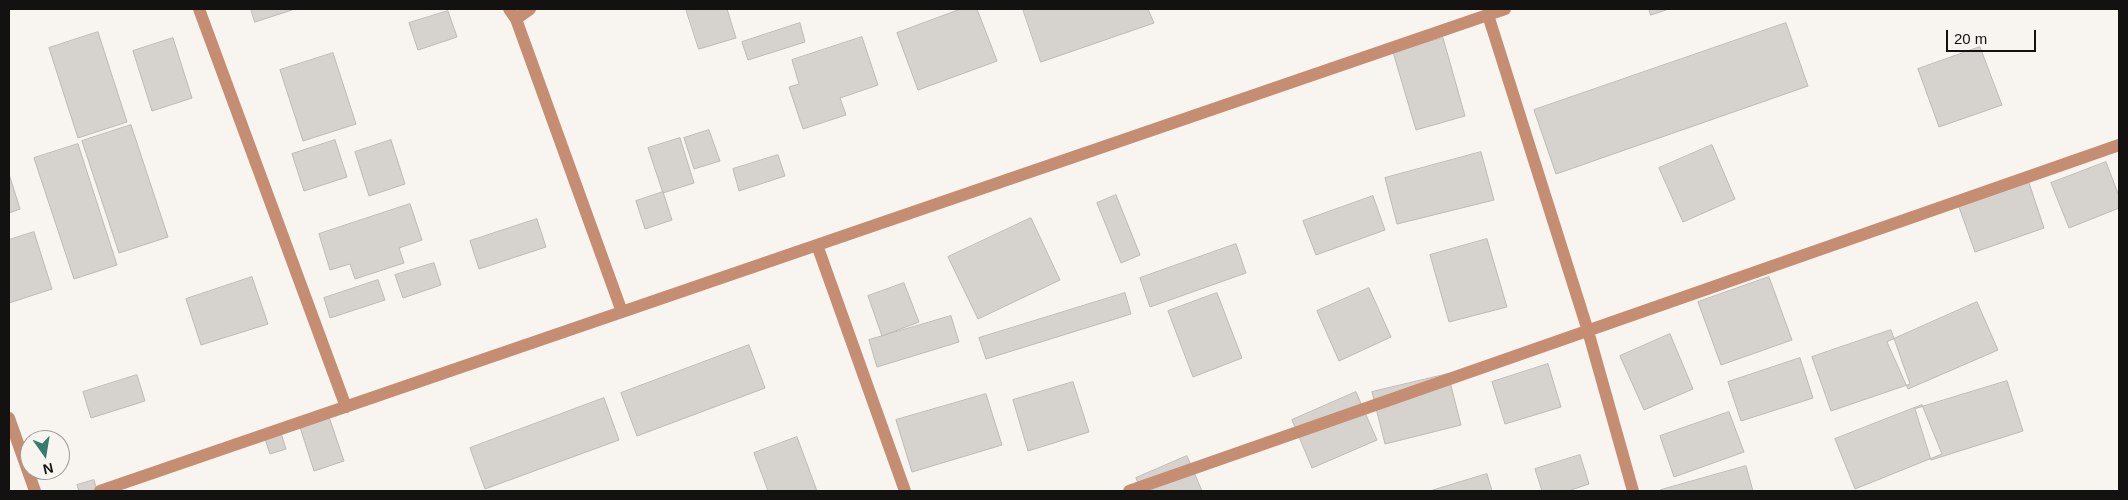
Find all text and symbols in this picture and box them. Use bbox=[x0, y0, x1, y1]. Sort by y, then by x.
scale bar bbox=[1948, 20, 2038, 52]
text: 20 m bbox=[1954, 30, 1987, 47]
north arrow bbox=[20, 430, 70, 480]
text: N bbox=[41, 460, 55, 478]

